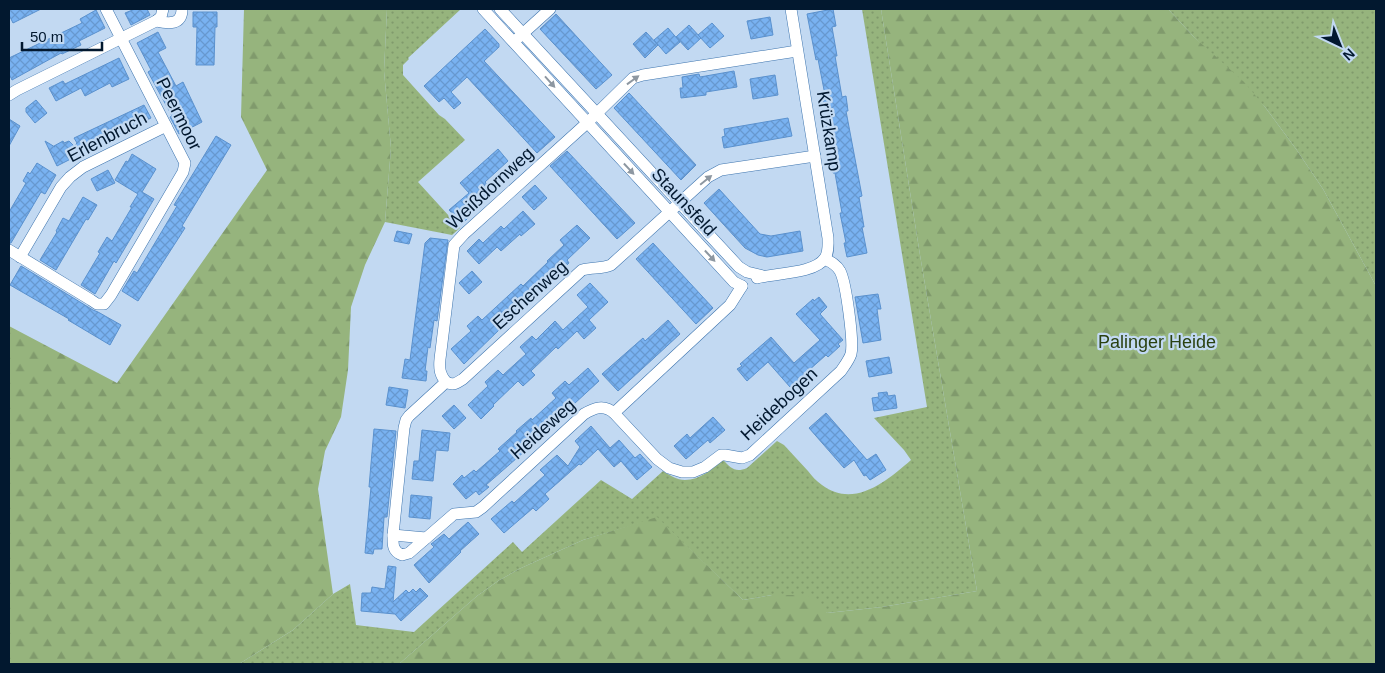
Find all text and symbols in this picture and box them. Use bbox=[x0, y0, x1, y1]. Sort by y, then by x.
scale bar bbox=[22, 20, 102, 52]
north arrow bbox=[1315, 20, 1365, 70]
text: 50 m bbox=[30, 28, 63, 45]
text: N bbox=[1340, 45, 1358, 64]
street label: Peermoor bbox=[152, 74, 206, 154]
one-way arrow bbox=[626, 75, 640, 85]
one-way arrow bbox=[544, 76, 556, 88]
street label: Krüzkamp bbox=[813, 89, 845, 173]
street label: Erlenbruch bbox=[64, 108, 150, 166]
street label: Weißdornweg bbox=[443, 143, 537, 233]
one-way arrow bbox=[623, 162, 635, 174]
street label: Staunsfeld bbox=[648, 164, 720, 240]
one-way arrow bbox=[699, 174, 712, 185]
one-way arrow bbox=[704, 249, 716, 261]
street label: Eschenweg bbox=[489, 256, 571, 334]
park label: Palinger Heide bbox=[1098, 332, 1216, 352]
street label: Heidebogen bbox=[737, 364, 821, 444]
street label: Heideweg bbox=[507, 395, 579, 463]

